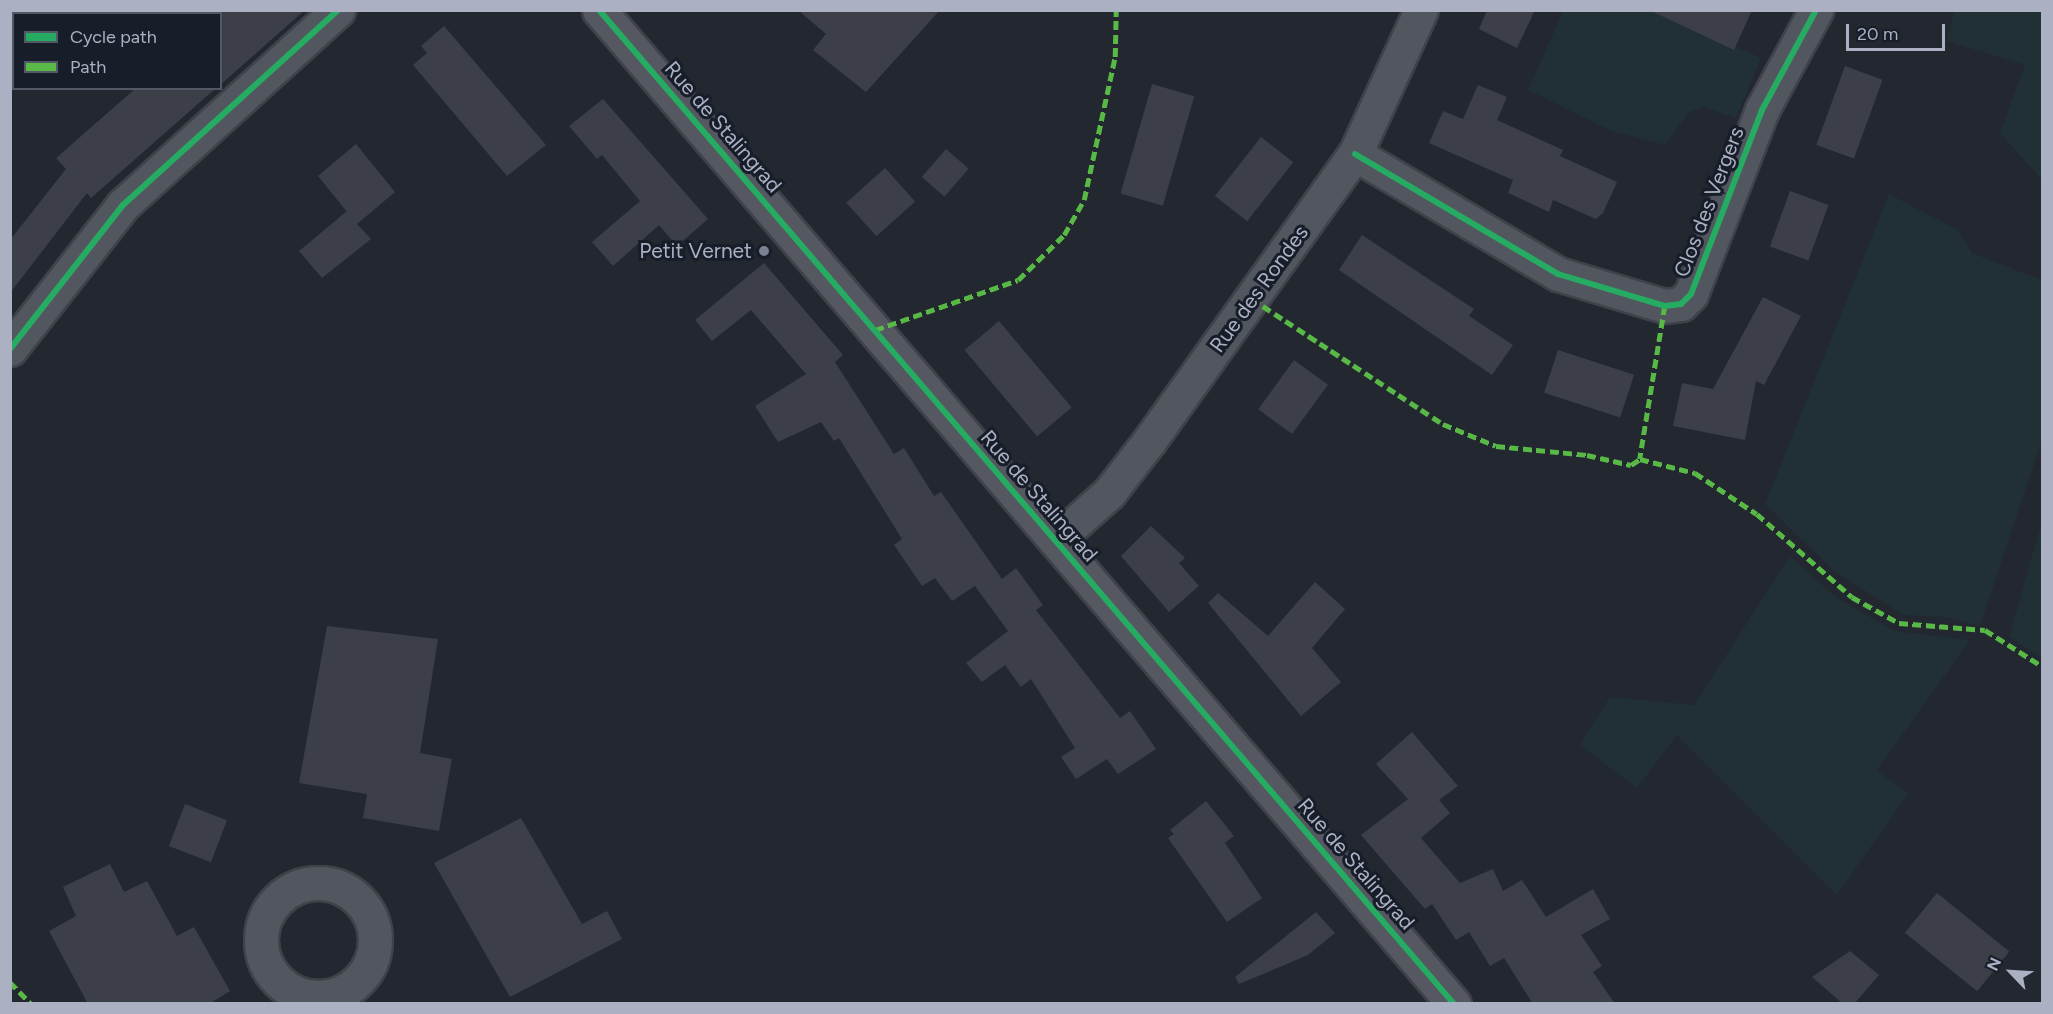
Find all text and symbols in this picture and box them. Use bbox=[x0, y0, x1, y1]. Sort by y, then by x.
legend bbox=[12, 12, 222, 90]
scale bar bbox=[1849, 12, 1948, 50]
text: 20 m bbox=[1857, 23, 1898, 45]
text: Cycle path bbox=[70, 26, 157, 48]
text: Path bbox=[70, 56, 106, 78]
street label: Rue de Stalingrad bbox=[659, 56, 787, 198]
street label: Clos des Vergers bbox=[1669, 123, 1749, 281]
street label: Rue des Rondes bbox=[1204, 221, 1314, 357]
place label: Petit Vernet bbox=[639, 238, 752, 264]
marker: Petit Vernet bbox=[757, 244, 771, 258]
street label: Rue de Stalingrad bbox=[975, 425, 1103, 567]
street label: Rue de Stalingrad bbox=[1292, 793, 1420, 935]
north arrow bbox=[1981, 942, 2041, 1002]
text: N bbox=[1983, 955, 2005, 974]

